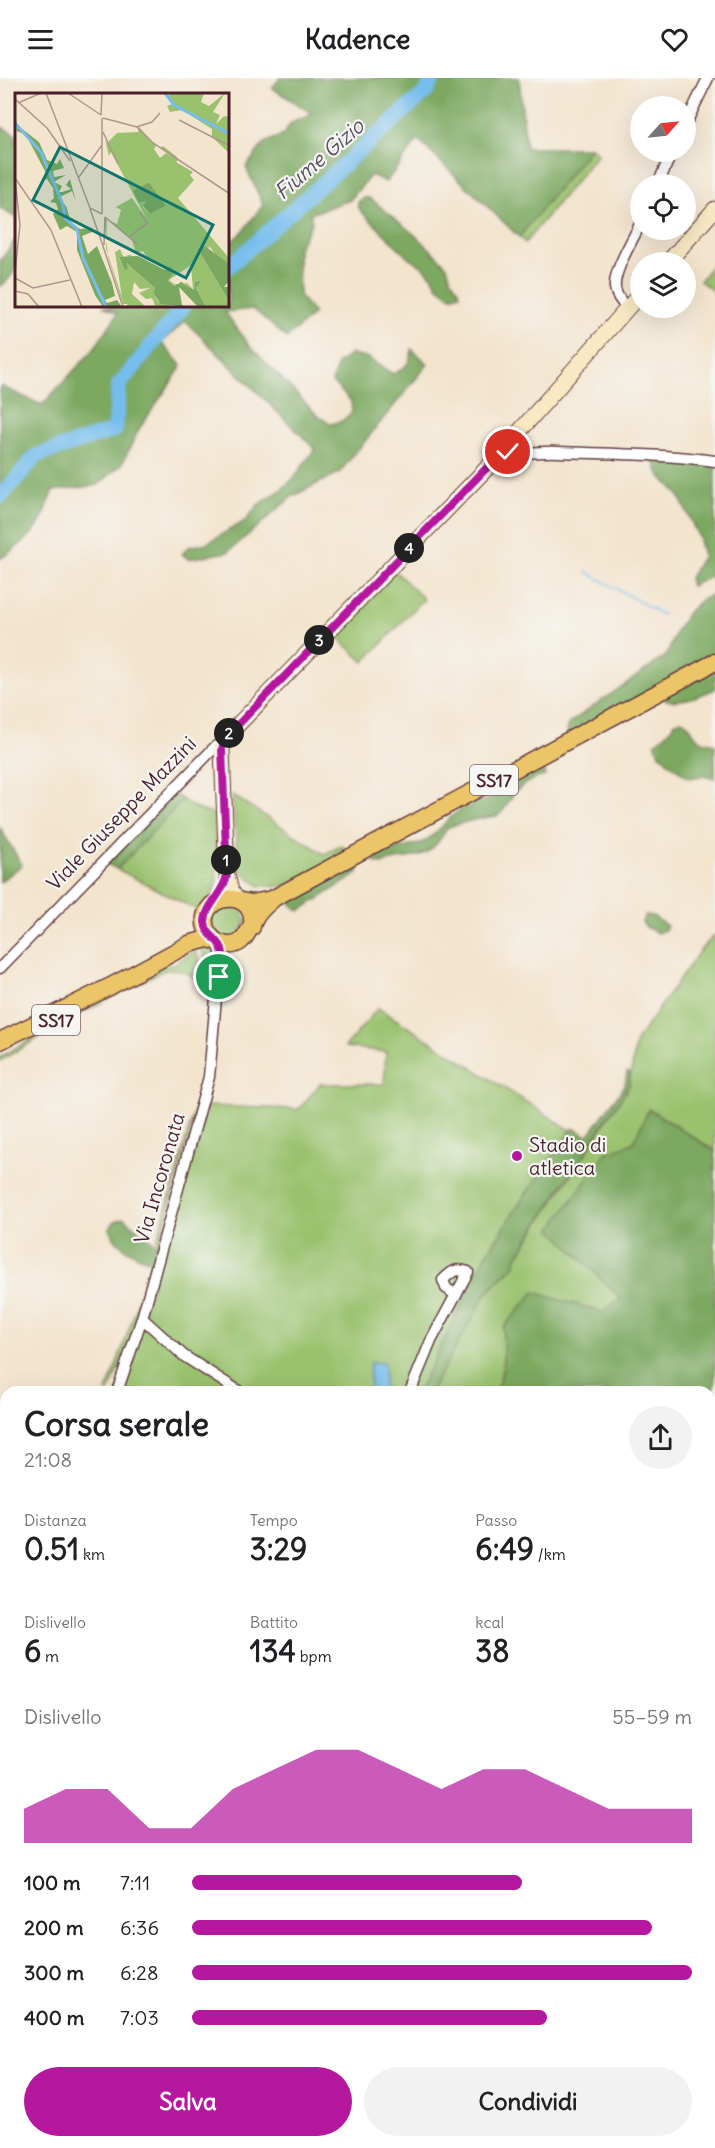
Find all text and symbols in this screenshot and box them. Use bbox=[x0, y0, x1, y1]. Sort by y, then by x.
text: Kadence bbox=[305, 22, 410, 56]
icon: menu bbox=[24, 23, 57, 56]
icon: heart bbox=[658, 23, 691, 56]
inset map bbox=[15, 93, 230, 308]
north arrow bbox=[630, 96, 696, 162]
map controls bbox=[630, 96, 696, 318]
water label: Fiume Gizio bbox=[269, 112, 370, 205]
button: locate bbox=[630, 174, 696, 240]
button: layers bbox=[630, 252, 696, 318]
pin bbox=[482, 426, 533, 477]
icon: check bbox=[491, 435, 524, 468]
pin: 4 bbox=[394, 533, 424, 563]
text: 4 bbox=[404, 538, 414, 558]
pin: 3 bbox=[304, 625, 334, 655]
text: 3 bbox=[314, 630, 324, 650]
pin: 2 bbox=[214, 718, 244, 748]
text: 2 bbox=[225, 723, 233, 743]
street label: Viale Giuseppe Mazzini bbox=[41, 731, 201, 895]
road number: SS17 bbox=[470, 765, 518, 795]
pin: 1 bbox=[211, 845, 241, 875]
text: 1 bbox=[223, 850, 229, 870]
pin bbox=[193, 951, 244, 1002]
icon: arrive bbox=[202, 960, 235, 993]
road number: SS17 bbox=[32, 1005, 80, 1035]
street label: Via Incoronata bbox=[128, 1110, 190, 1246]
place label: Stadio di atletica bbox=[529, 1132, 606, 1180]
marker: Stadio di atletica bbox=[510, 1149, 524, 1163]
text: Corsa serale bbox=[24, 1403, 209, 1445]
button: share bbox=[629, 1406, 692, 1469]
text: 21:08 bbox=[24, 1447, 72, 1472]
text: Distanza bbox=[24, 1510, 87, 1530]
text: Tempo bbox=[250, 1510, 298, 1530]
text: Passo bbox=[475, 1510, 517, 1530]
text: 0.51 bbox=[24, 1530, 79, 1568]
text: 3:29 bbox=[250, 1530, 307, 1568]
text: 6:49 bbox=[475, 1530, 534, 1568]
text: km bbox=[79, 1544, 105, 1564]
text: /km bbox=[534, 1544, 566, 1564]
text: Dislivello bbox=[24, 1612, 86, 1632]
text: Battito bbox=[250, 1612, 298, 1632]
text: kcal bbox=[475, 1612, 504, 1632]
text: 6 bbox=[24, 1632, 41, 1670]
text: 134 bbox=[250, 1632, 296, 1670]
text: 38 bbox=[475, 1632, 510, 1670]
text: m bbox=[41, 1646, 59, 1666]
text: bpm bbox=[296, 1646, 332, 1666]
text: Dislivello bbox=[24, 1704, 101, 1729]
text: 55–59 m bbox=[612, 1704, 692, 1729]
text: 100 m bbox=[24, 1870, 81, 1895]
text: 7:11 bbox=[120, 1870, 150, 1895]
text: 200 m bbox=[24, 1915, 84, 1940]
text: 6:36 bbox=[120, 1915, 159, 1940]
text: 300 m bbox=[24, 1960, 84, 1985]
text: 6:28 bbox=[120, 1960, 159, 1985]
text: 400 m bbox=[24, 2005, 84, 2030]
text: 7:03 bbox=[120, 2005, 159, 2030]
button: Salva bbox=[24, 2067, 352, 2136]
button: Condividi bbox=[364, 2067, 692, 2136]

